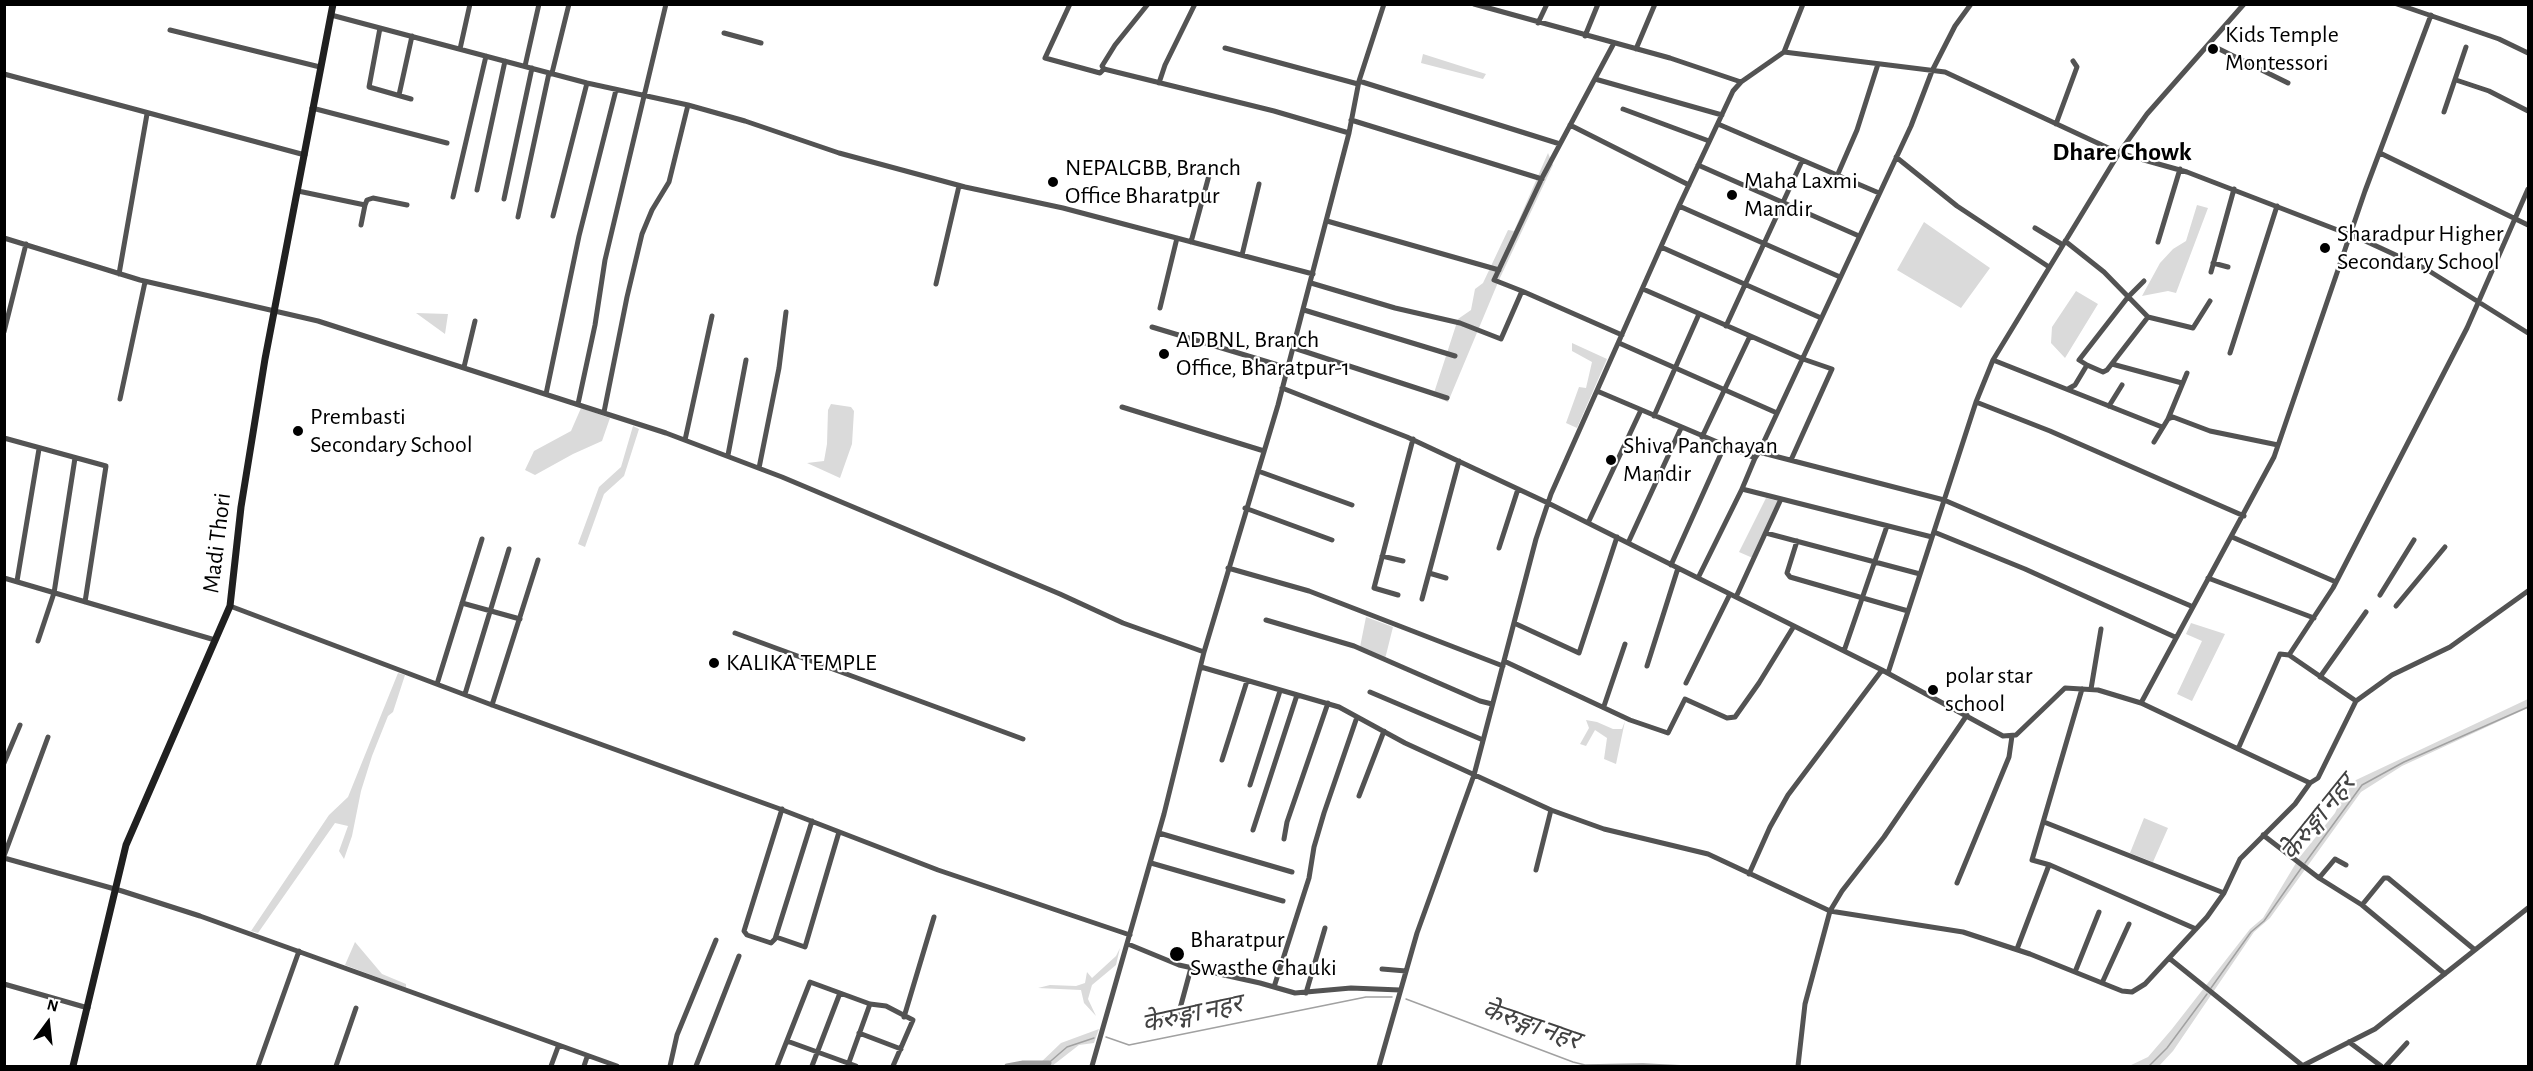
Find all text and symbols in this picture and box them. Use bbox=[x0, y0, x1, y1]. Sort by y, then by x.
place label: Kids Temple Montessori bbox=[2225, 21, 2339, 77]
marker: Kids Temple Montessori bbox=[2206, 42, 2220, 56]
district label: Dhare Chowk bbox=[2052, 136, 2192, 168]
place label: NEPALGBB, Branch Office Bharatpur bbox=[1065, 154, 1241, 210]
place label: Maha Laxmi Mandir bbox=[1744, 167, 1858, 223]
marker: NEPALGBB, Branch Office Bharatpur bbox=[1046, 175, 1060, 189]
marker: Maha Laxmi Mandir bbox=[1725, 188, 1739, 202]
place label: Sharadpur Higher Secondary School bbox=[2337, 220, 2504, 276]
marker: Sharadpur Higher Secondary School bbox=[2318, 241, 2332, 255]
place label: ADBNL, Branch Office, Bharatpur-1 bbox=[1176, 326, 1350, 382]
marker: ADBNL, Branch Office, Bharatpur-1 bbox=[1157, 347, 1171, 361]
place label: Prembasti Secondary School bbox=[310, 403, 473, 459]
marker: Prembasti Secondary School bbox=[291, 424, 305, 438]
place label: Shiva Panchayan Mandir bbox=[1623, 432, 1778, 488]
marker: Shiva Panchayan Mandir bbox=[1604, 453, 1618, 467]
street label: Madi Thori bbox=[197, 491, 237, 595]
place label: KALIKA TEMPLE bbox=[726, 649, 877, 677]
marker: KALIKA TEMPLE bbox=[707, 656, 721, 670]
place label: polar star school bbox=[1945, 662, 2033, 718]
marker: polar star school bbox=[1926, 683, 1940, 697]
water label: केेरुङ्गा नहर bbox=[2274, 769, 2362, 867]
place label: Bharatpur Swasthe Chauki bbox=[1190, 926, 1337, 982]
marker: Bharatpur Swasthe Chauki bbox=[1168, 945, 1186, 963]
water label: केरुङ्गा नहर bbox=[1139, 988, 1245, 1040]
north arrow bbox=[18, 993, 78, 1053]
water label: केेरुङ्गा नहर bbox=[1478, 994, 1584, 1056]
text: N bbox=[45, 996, 60, 1015]

